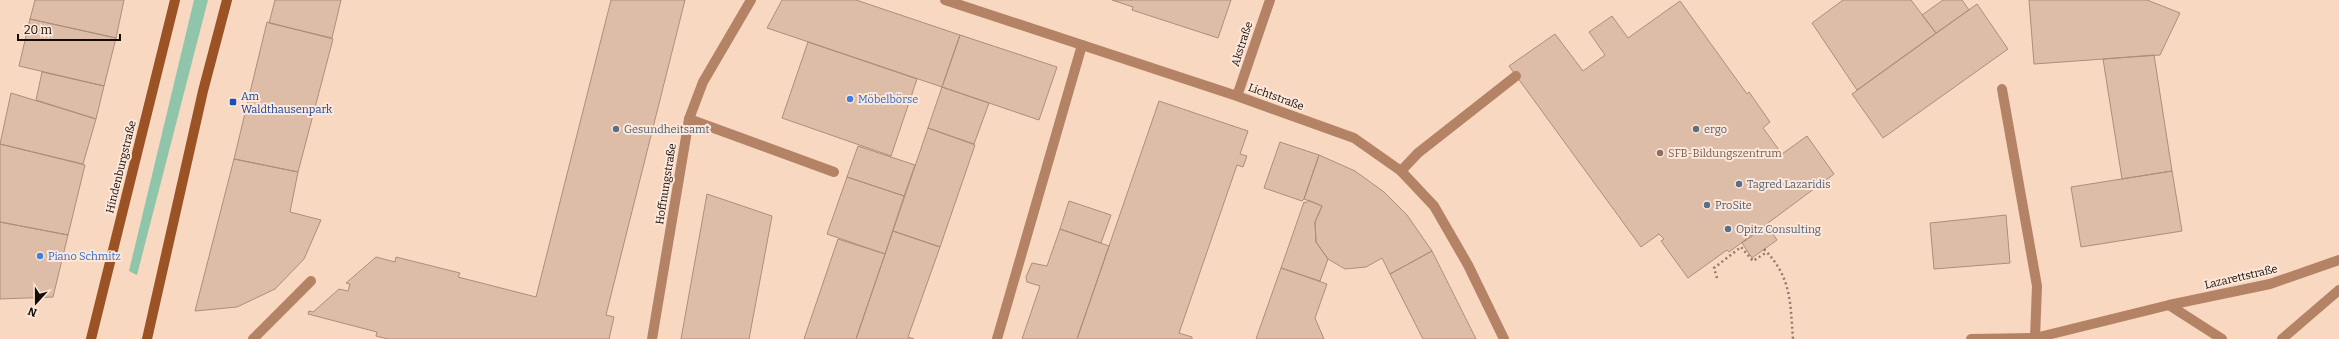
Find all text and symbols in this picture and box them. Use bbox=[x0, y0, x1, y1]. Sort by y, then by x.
scale bar bbox=[18, 16, 120, 42]
street label: Akstraße bbox=[1229, 20, 1255, 68]
text: 20 m bbox=[24, 23, 53, 37]
street label: Lichtstraße bbox=[1246, 81, 1306, 113]
place label: Am Waldthausenpark bbox=[241, 90, 333, 116]
place label: Möbelbörse bbox=[858, 93, 918, 106]
marker: Möbelbörse bbox=[845, 94, 855, 104]
marker: Am Waldthausenpark bbox=[228, 97, 238, 107]
street label: Hindenburgstraße bbox=[103, 119, 139, 215]
place label: Gesundheitsamt bbox=[624, 123, 709, 136]
place label: ergo bbox=[1704, 123, 1727, 136]
marker: Gesundheitsamt bbox=[611, 124, 621, 134]
marker: ergo bbox=[1691, 124, 1701, 134]
street label: Hoffnungstraße bbox=[653, 142, 679, 226]
place label: SFB-Bildungszentrum bbox=[1668, 147, 1782, 160]
marker: SFB-Bildungszentrum bbox=[1655, 148, 1665, 158]
place label: Tagred Lazaridis bbox=[1747, 178, 1831, 191]
marker: Tagred Lazaridis bbox=[1734, 179, 1744, 189]
place label: ProSite bbox=[1715, 199, 1752, 212]
marker: ProSite bbox=[1702, 200, 1712, 210]
place label: Opitz Consulting bbox=[1736, 223, 1821, 236]
marker: Opitz Consulting bbox=[1723, 224, 1733, 234]
place label: Piano Schmitz bbox=[48, 250, 121, 263]
marker: Piano Schmitz bbox=[35, 251, 45, 261]
street label: Lazarettstraße bbox=[2203, 262, 2279, 292]
north arrow bbox=[16, 283, 56, 323]
text: N bbox=[26, 304, 39, 319]

